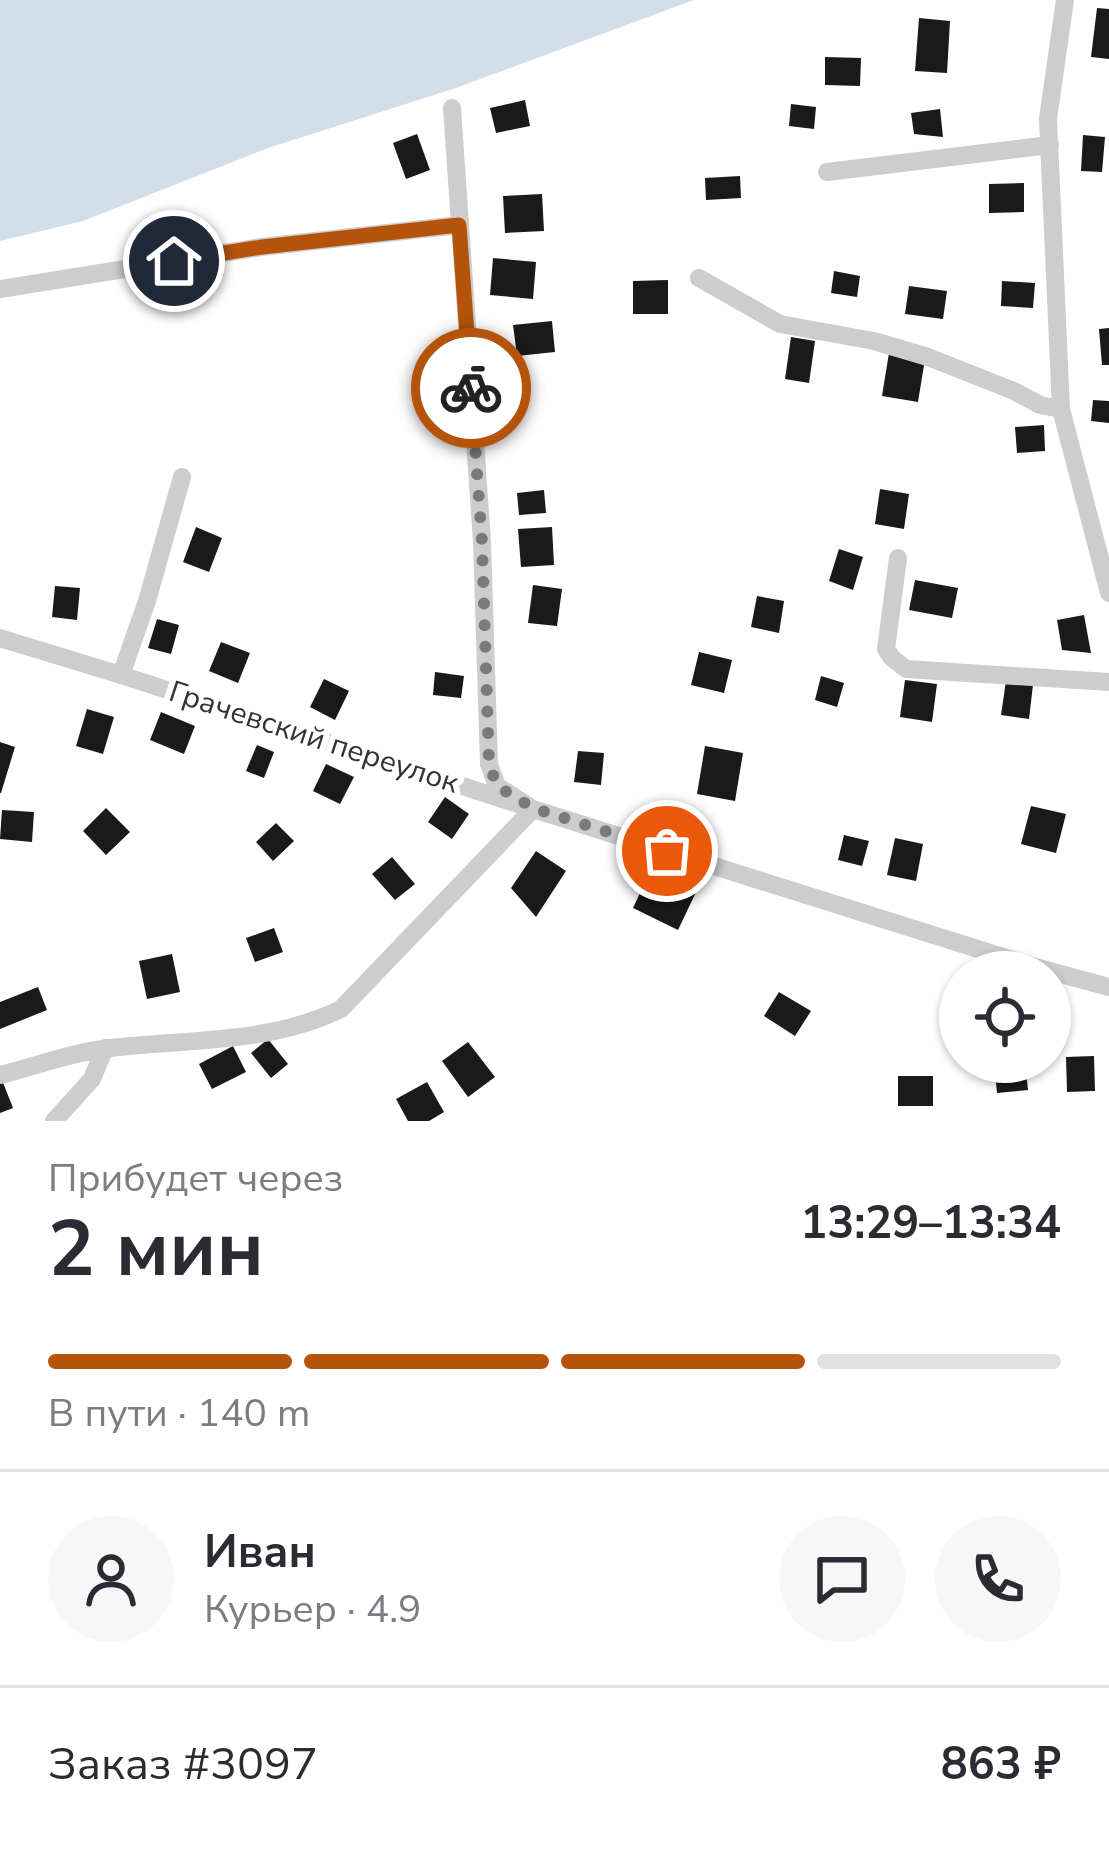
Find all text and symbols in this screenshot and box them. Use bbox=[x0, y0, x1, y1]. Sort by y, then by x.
pin bbox=[123, 210, 225, 312]
icon: home bbox=[141, 228, 207, 294]
courier bbox=[411, 328, 531, 448]
icon: bike bbox=[438, 355, 504, 421]
street label: Грачевский переулок bbox=[164, 671, 464, 804]
pin bbox=[616, 800, 718, 902]
icon: bag bbox=[634, 818, 700, 884]
map controls bbox=[939, 951, 1071, 1083]
button: locate bbox=[939, 951, 1071, 1083]
text: Прибудет через bbox=[48, 1152, 343, 1205]
text: 13:29–13:34 bbox=[800, 1193, 1061, 1254]
text: 2 мин bbox=[48, 1196, 264, 1303]
text: В пути · 140 m bbox=[48, 1387, 310, 1440]
button: person bbox=[48, 1516, 174, 1642]
button: chat bbox=[779, 1516, 905, 1642]
button: phone bbox=[935, 1516, 1061, 1642]
text: Иван bbox=[204, 1522, 316, 1583]
text: Курьер · 4.9 bbox=[204, 1583, 421, 1636]
text: Заказ #3097 bbox=[48, 1734, 318, 1795]
text: 863 ₽ bbox=[941, 1734, 1061, 1795]

